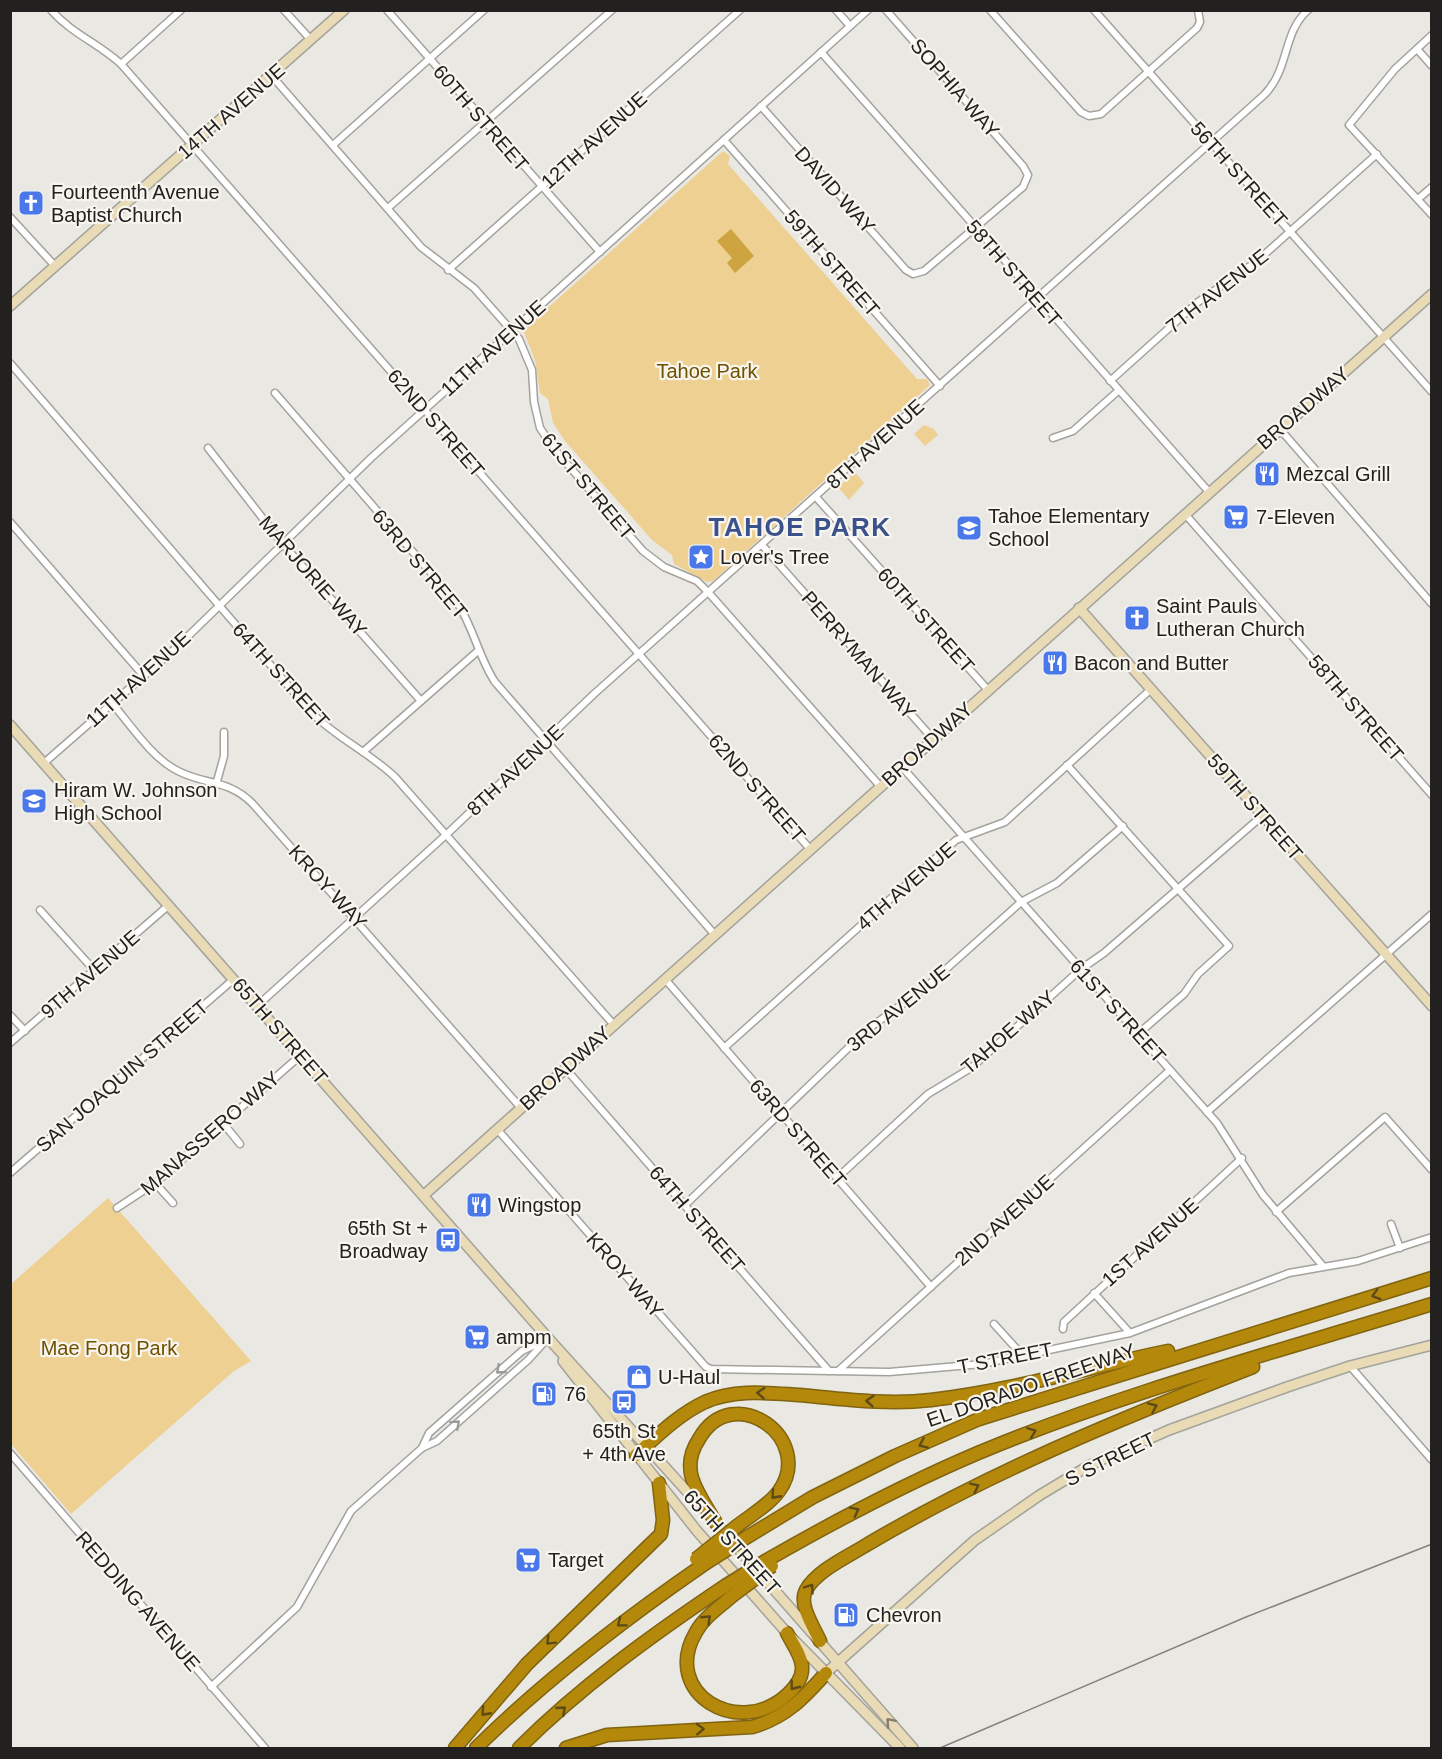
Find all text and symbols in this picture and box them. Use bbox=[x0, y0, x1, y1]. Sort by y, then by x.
street label: SOPHIA WAY bbox=[906, 34, 1004, 142]
street label: 14TH AVENUE bbox=[173, 59, 289, 163]
street label: 60TH STREET bbox=[429, 60, 533, 176]
street label: 12TH AVENUE bbox=[537, 87, 651, 193]
street label: 56TH STREET bbox=[1186, 117, 1292, 231]
street label: DAVID WAY bbox=[791, 142, 879, 238]
place label: Fourteenth Avenue Baptist Church bbox=[51, 181, 220, 226]
church icon: Fourteenth Avenue Baptist Church bbox=[16, 188, 46, 218]
street label: 59TH STREET bbox=[780, 205, 884, 321]
street label: 58TH STREET bbox=[962, 215, 1066, 331]
street label: 7TH AVENUE bbox=[1162, 244, 1272, 338]
street label: 11TH AVENUE bbox=[436, 295, 550, 401]
park label: Tahoe Park bbox=[656, 360, 759, 382]
street label: BROADWAY bbox=[1253, 362, 1353, 454]
street label: 62ND STREET bbox=[383, 365, 489, 481]
street label: 8TH AVENUE bbox=[822, 395, 928, 493]
street label: 61ST STREET bbox=[537, 428, 639, 544]
restaurant icon: Mezcal Grill bbox=[1252, 459, 1282, 489]
place label: Mezcal Grill bbox=[1286, 463, 1390, 485]
supermarket icon: 7-Eleven bbox=[1221, 502, 1251, 532]
street label: 63RD STREET bbox=[368, 505, 472, 623]
place label: Tahoe Elementary School bbox=[988, 505, 1149, 550]
place label: 7-Eleven bbox=[1256, 506, 1335, 528]
street label: MARJORIE WAY bbox=[255, 511, 371, 641]
district label: TAHOE PARK bbox=[708, 512, 892, 542]
school or university icon: Tahoe Elementary School bbox=[954, 513, 984, 543]
place icon: Lover's Tree bbox=[686, 542, 716, 572]
place label: Lover's Tree bbox=[720, 546, 829, 568]
street label: 60TH STREET bbox=[873, 563, 979, 677]
street label: PERRYMAN WAY bbox=[798, 587, 920, 723]
place label: Saint Pauls Lutheran Church bbox=[1156, 595, 1305, 640]
church icon: Saint Pauls Lutheran Church bbox=[1122, 603, 1152, 633]
street label: 64TH STREET bbox=[228, 618, 334, 732]
street label: 11TH AVENUE bbox=[81, 626, 195, 732]
restaurant icon: Bacon and Butter bbox=[1040, 648, 1070, 678]
street label: 58TH STREET bbox=[1304, 650, 1408, 766]
place label: Bacon and Butter bbox=[1074, 652, 1229, 674]
street label: BROADWAY bbox=[877, 698, 977, 790]
street label: 8TH AVENUE bbox=[463, 720, 567, 820]
street label: 62ND STREET bbox=[704, 730, 810, 846]
street label: 59TH STREET bbox=[1203, 749, 1307, 865]
place label: Hiram W. Johnson High School bbox=[54, 779, 217, 824]
school or university icon: Hiram W. Johnson High School bbox=[19, 786, 49, 816]
street label: 4TH AVENUE bbox=[852, 837, 960, 935]
street label: KROY WAY bbox=[285, 841, 371, 933]
street label: 9TH AVENUE bbox=[36, 925, 144, 1023]
street label: 61ST STREET bbox=[1066, 955, 1170, 1067]
street label: 3RD AVENUE bbox=[842, 960, 954, 1056]
street label: 65TH STREET bbox=[228, 973, 332, 1089]
street label: TAHOE WAY bbox=[957, 986, 1059, 1078]
street label: SAN JOAQUIN STREET bbox=[32, 996, 212, 1156]
street label: BROADWAY bbox=[515, 1022, 615, 1114]
street label: MANASSERO WAY bbox=[136, 1067, 284, 1199]
street label: 63RD STREET bbox=[745, 1075, 851, 1191]
street label: 64TH STREET bbox=[645, 1161, 749, 1277]
street label: 2ND AVENUE bbox=[950, 1170, 1058, 1270]
restaurant icon: Wingstop bbox=[464, 1190, 494, 1220]
street label: 1ST AVENUE bbox=[1097, 1193, 1203, 1291]
place label: Wingstop bbox=[498, 1194, 581, 1216]
place label: 65th St + Broadway bbox=[339, 1217, 428, 1262]
bus stop icon: 65th St + Broadway bbox=[433, 1225, 463, 1255]
street label: KROY WAY bbox=[582, 1228, 668, 1322]
one-way arrow bbox=[1371, 1288, 1382, 1300]
supermarket icon: ampm bbox=[462, 1322, 492, 1352]
place label: ampm bbox=[496, 1326, 552, 1348]
park label: Mae Fong Park bbox=[41, 1337, 178, 1359]
street label: T STREET bbox=[956, 1338, 1054, 1378]
street label: EL DORADO FREEWAY bbox=[924, 1339, 1138, 1431]
shop icon: U-Haul bbox=[624, 1362, 654, 1392]
one-way arrow bbox=[496, 1363, 507, 1374]
place label: U-Haul bbox=[658, 1366, 720, 1388]
fuel station icon: 76 bbox=[529, 1379, 559, 1409]
place label: 76 bbox=[564, 1383, 586, 1405]
one-way arrow bbox=[757, 1386, 766, 1399]
bus stop icon: 65th St + 4th Ave bbox=[609, 1387, 639, 1417]
one-way arrow bbox=[865, 1394, 874, 1407]
one-way arrow bbox=[1147, 1402, 1158, 1414]
one-way arrow bbox=[449, 1420, 460, 1431]
place label: 65th St + 4th Ave bbox=[582, 1420, 666, 1465]
one-way arrow bbox=[1027, 1426, 1037, 1439]
street label: S STREET bbox=[1061, 1428, 1159, 1490]
one-way arrow bbox=[918, 1437, 929, 1449]
one-way arrow bbox=[968, 1482, 979, 1494]
street label: 65TH STREET bbox=[679, 1485, 785, 1599]
one-way arrow bbox=[771, 1488, 782, 1498]
one-way arrow bbox=[848, 1507, 859, 1519]
street label: REDDING AVENUE bbox=[71, 1527, 205, 1675]
supermarket icon: Target bbox=[513, 1545, 543, 1575]
place label: Target bbox=[548, 1549, 604, 1571]
one-way arrow bbox=[803, 1584, 814, 1595]
fuel station icon: Chevron bbox=[831, 1600, 861, 1630]
place label: Chevron bbox=[866, 1604, 942, 1626]
one-way arrow bbox=[616, 1615, 627, 1626]
one-way arrow bbox=[700, 1615, 711, 1626]
one-way arrow bbox=[546, 1633, 557, 1644]
one-way arrow bbox=[790, 1679, 801, 1690]
one-way arrow bbox=[481, 1705, 492, 1716]
one-way arrow bbox=[555, 1706, 566, 1717]
one-way arrow bbox=[886, 1718, 897, 1729]
one-way arrow bbox=[695, 1723, 704, 1736]

